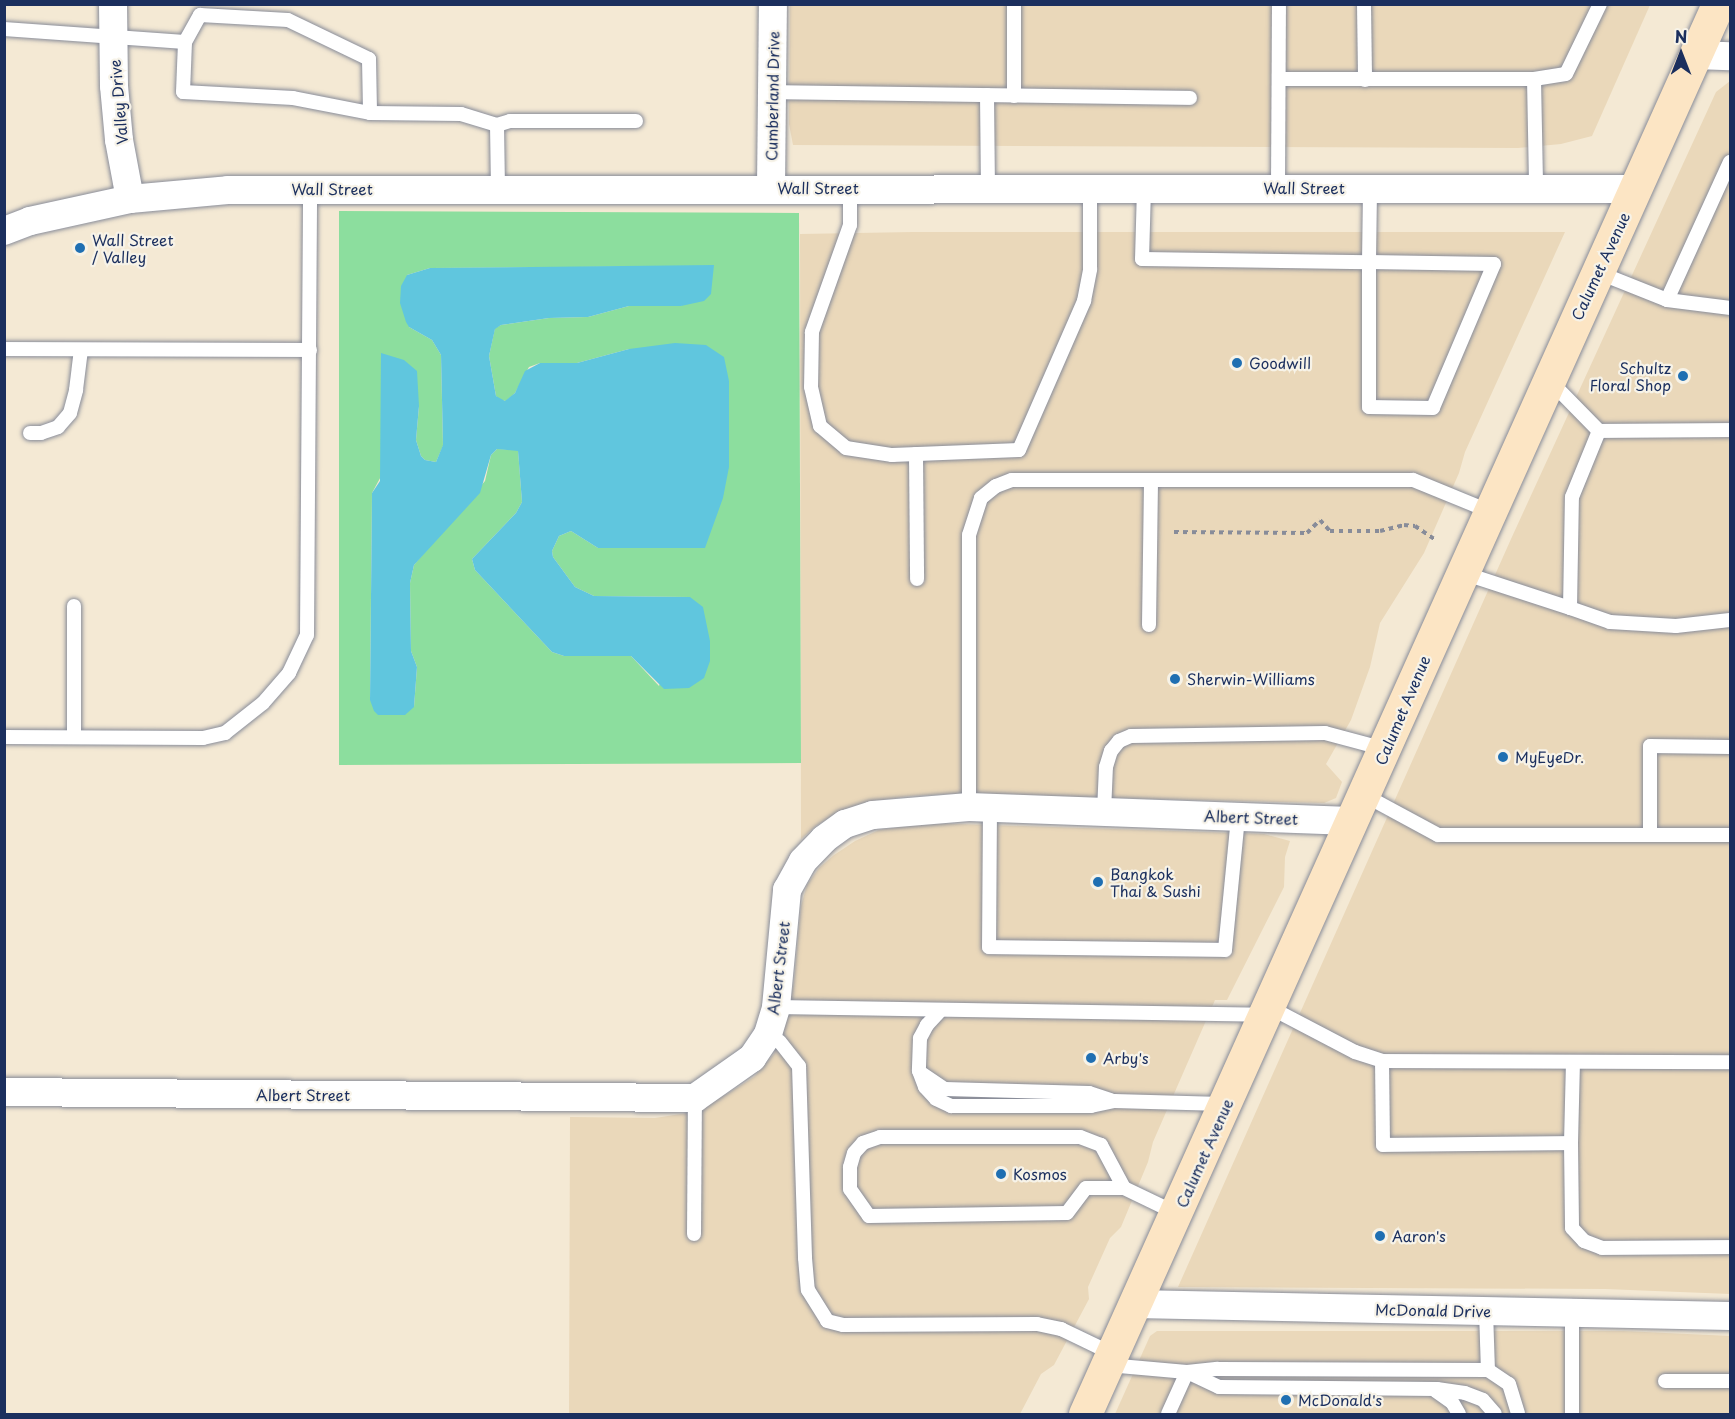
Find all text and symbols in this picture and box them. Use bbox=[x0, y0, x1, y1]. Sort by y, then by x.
north arrow bbox=[1651, 24, 1711, 84]
text: N bbox=[1675, 24, 1687, 48]
street label: Cumberland Drive bbox=[762, 31, 782, 161]
street label: Valley Drive bbox=[105, 58, 131, 146]
street label: Wall Street bbox=[777, 179, 859, 197]
street label: Wall Street bbox=[1263, 179, 1345, 197]
street label: Wall Street bbox=[291, 180, 373, 198]
street label: Calumet Avenue bbox=[1567, 209, 1633, 323]
place label: Wall Street / Valley bbox=[92, 230, 174, 265]
marker: Wall Street / Valley bbox=[73, 241, 87, 255]
place label: Goodwill bbox=[1249, 354, 1311, 372]
marker: Goodwill bbox=[1230, 356, 1244, 370]
place label: Schultz Floral Shop bbox=[1589, 358, 1671, 393]
marker: Schultz Floral Shop bbox=[1676, 369, 1690, 383]
street label: Calumet Avenue bbox=[1371, 652, 1433, 768]
place label: Sherwin-Williams bbox=[1187, 670, 1315, 688]
marker: Sherwin-Williams bbox=[1168, 672, 1182, 686]
place label: MyEyeDr. bbox=[1515, 748, 1584, 766]
marker: MyEyeDr. bbox=[1496, 750, 1510, 764]
street label: Albert Street bbox=[1203, 806, 1299, 828]
place label: Bangkok Thai & Sushi bbox=[1110, 864, 1201, 899]
marker: Bangkok Thai & Sushi bbox=[1091, 875, 1105, 889]
street label: Albert Street bbox=[763, 920, 793, 1016]
place label: Arby's bbox=[1103, 1049, 1149, 1067]
marker: Arby's bbox=[1084, 1051, 1098, 1065]
street label: Albert Street bbox=[255, 1086, 351, 1104]
street label: Calumet Avenue bbox=[1172, 1096, 1236, 1210]
place label: Kosmos bbox=[1013, 1165, 1067, 1183]
marker: Kosmos bbox=[994, 1167, 1008, 1181]
place label: Aaron's bbox=[1392, 1227, 1446, 1245]
marker: Aaron's bbox=[1373, 1229, 1387, 1243]
street label: McDonald Drive bbox=[1374, 1300, 1492, 1320]
place label: McDonald's bbox=[1298, 1391, 1382, 1409]
marker: McDonald's bbox=[1279, 1393, 1293, 1407]

